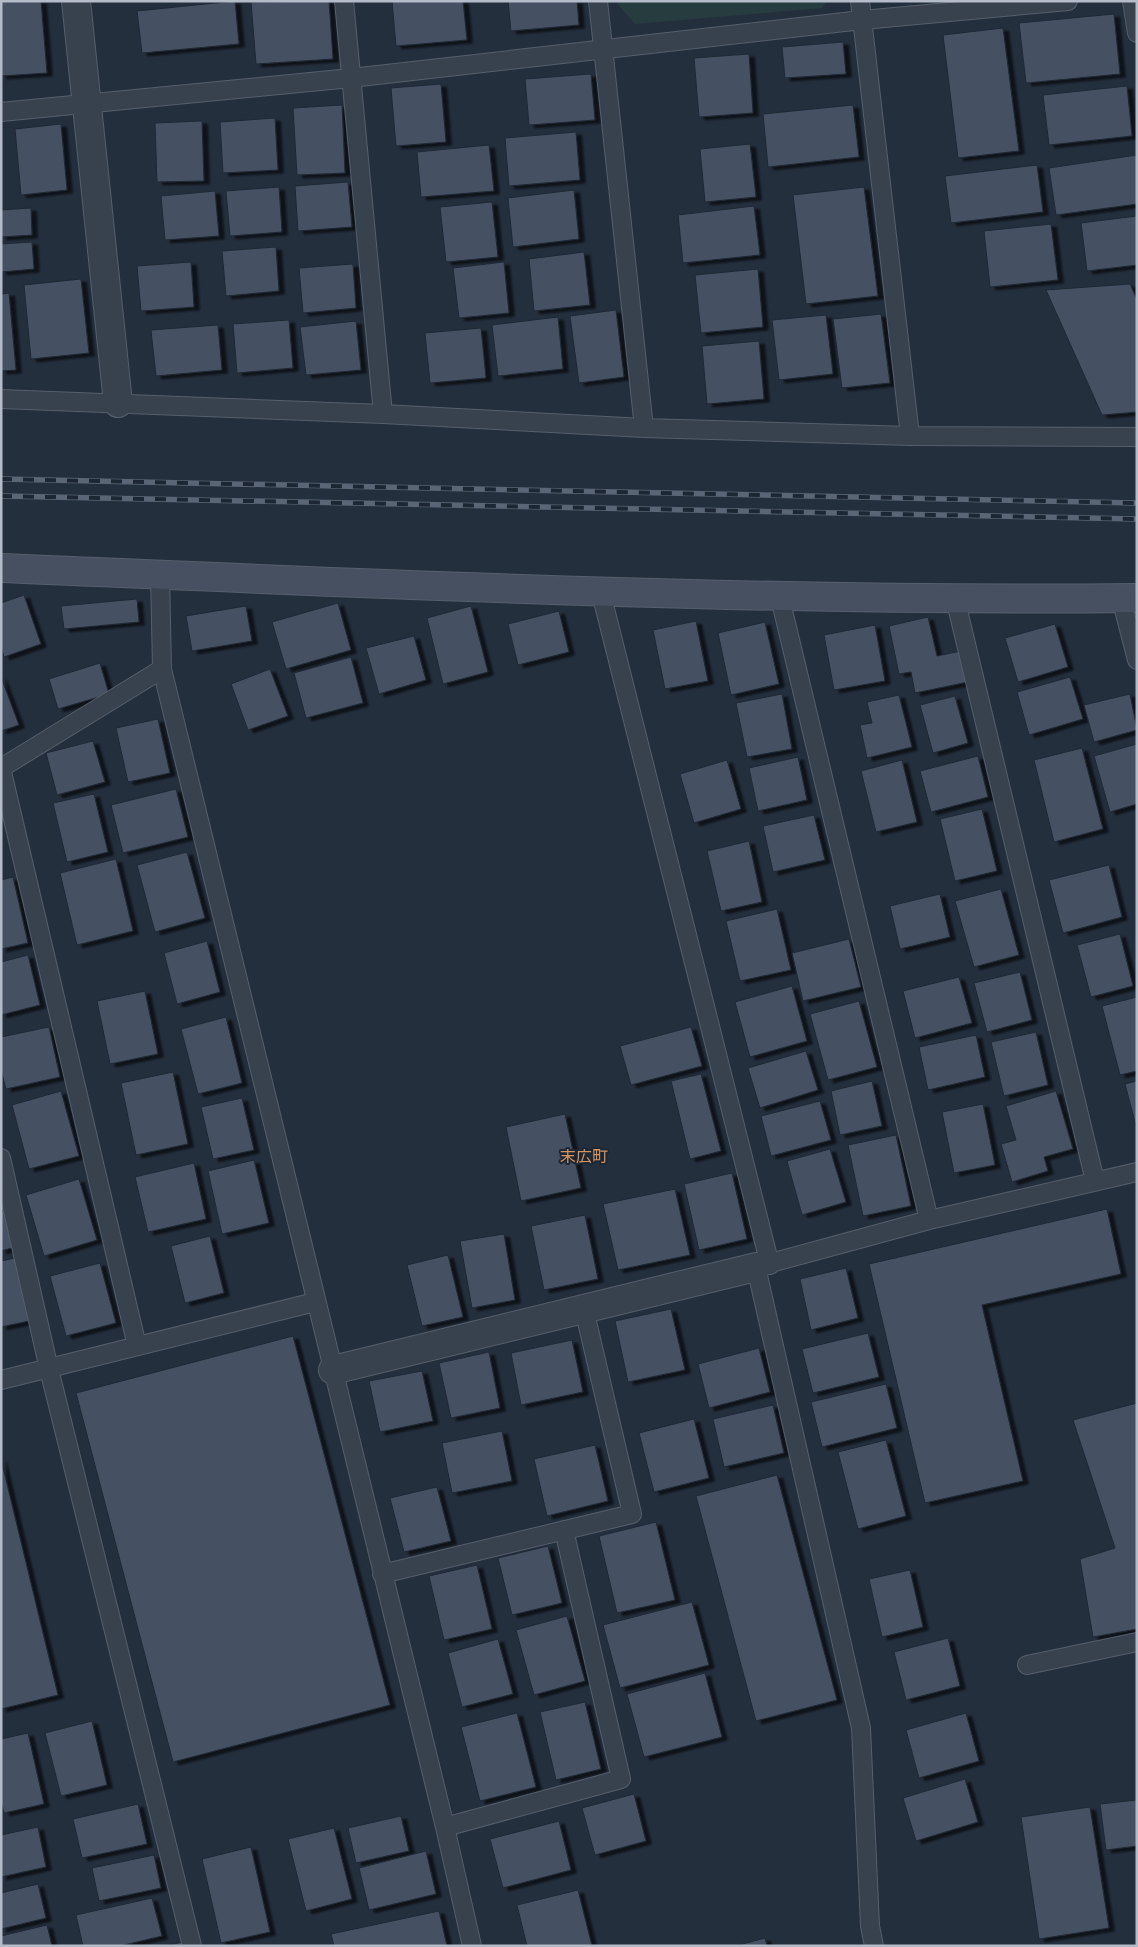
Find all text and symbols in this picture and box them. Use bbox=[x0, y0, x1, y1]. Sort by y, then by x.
district label: 末広町 bbox=[560, 1149, 608, 1165]

